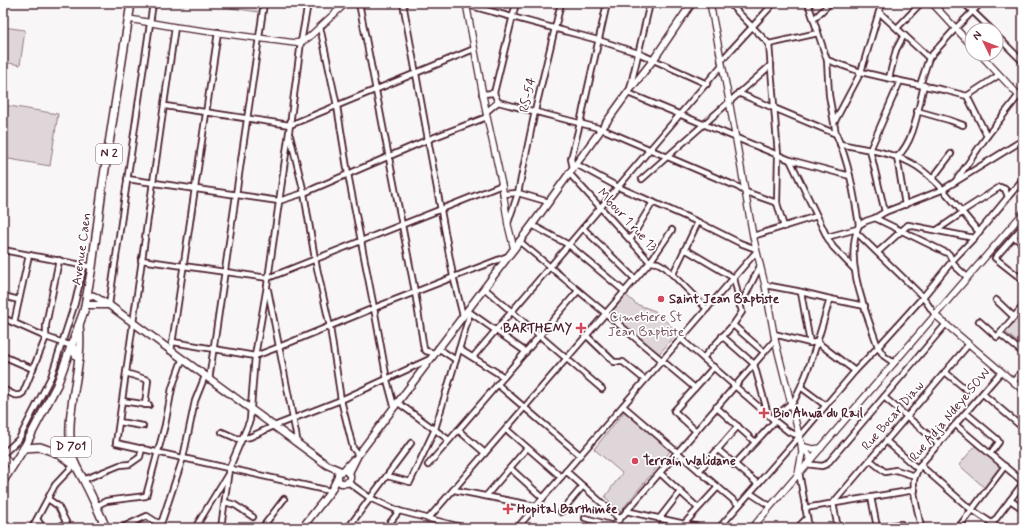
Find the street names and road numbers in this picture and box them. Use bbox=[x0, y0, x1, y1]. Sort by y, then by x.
street label: RS-54 bbox=[516, 76, 540, 114]
road number: N 2 bbox=[96, 144, 122, 164]
street label: Mbour 1 rue 13 bbox=[593, 185, 661, 256]
street label: Avenue Caen bbox=[68, 212, 96, 286]
street label: Rue Adja Ndeye SOW bbox=[906, 365, 994, 465]
street label: Rue Bocar Diaw bbox=[858, 377, 928, 454]
road number: D 701 bbox=[51, 437, 91, 457]

